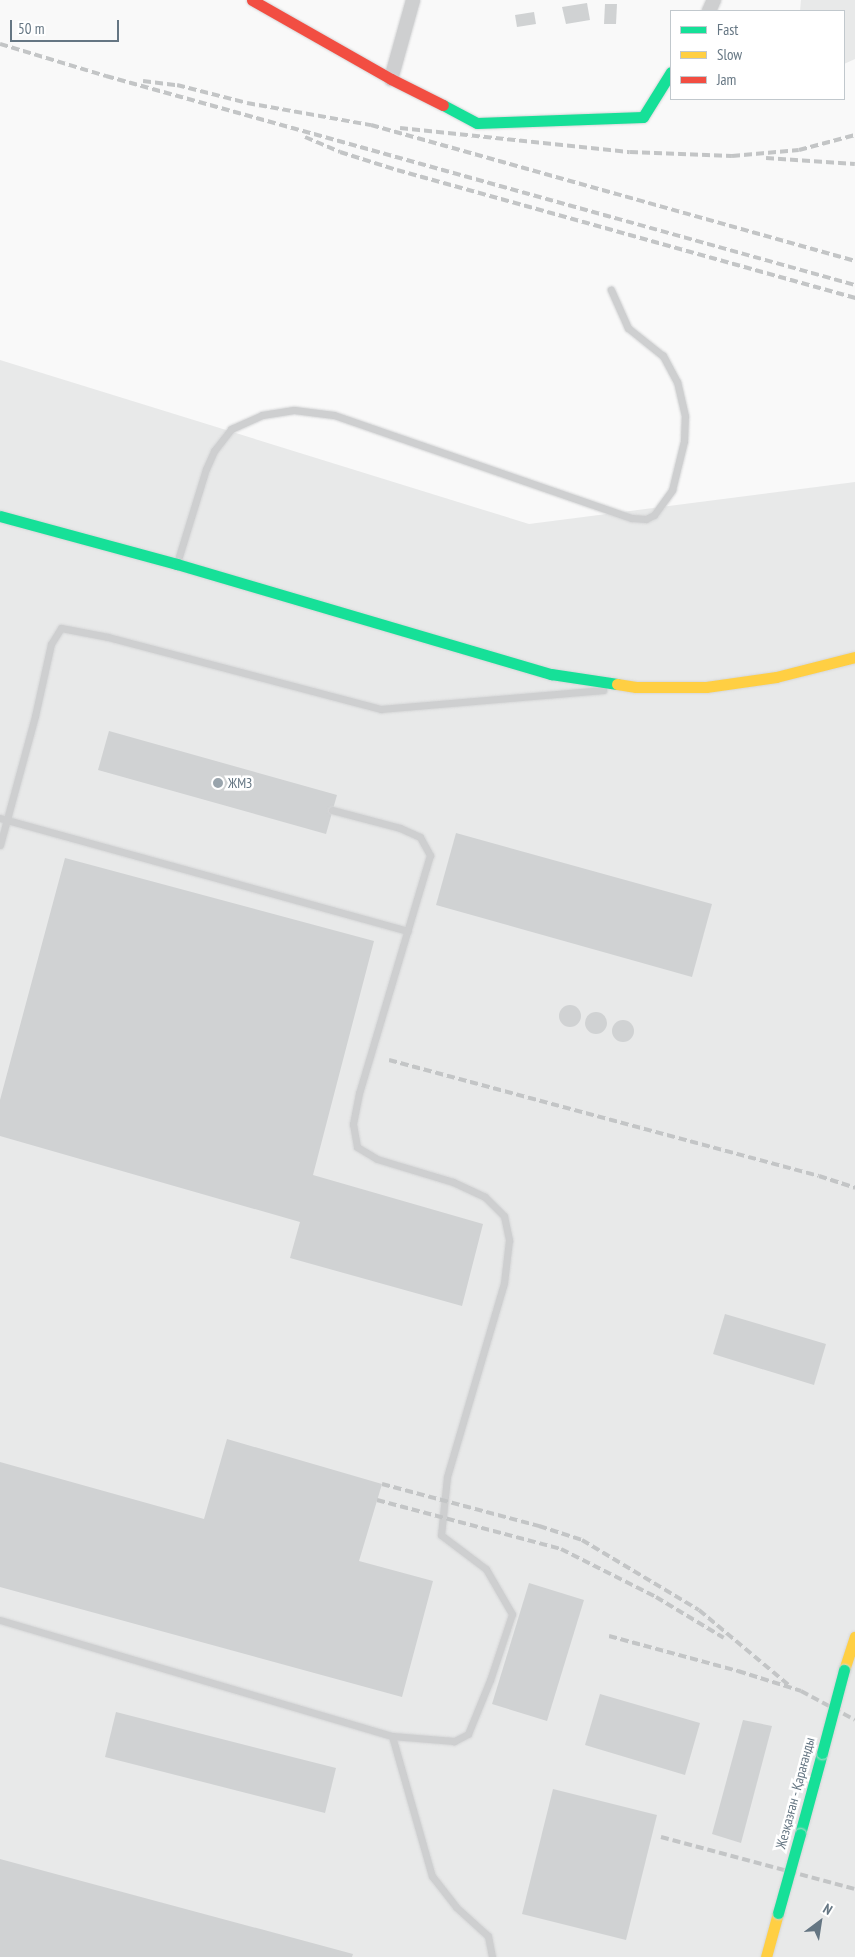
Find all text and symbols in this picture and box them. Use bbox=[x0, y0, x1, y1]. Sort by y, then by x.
scale bar bbox=[12, 10, 121, 42]
legend bbox=[670, 10, 845, 100]
text: 50 m bbox=[18, 19, 44, 38]
text: Fast bbox=[717, 20, 738, 39]
text: Slow bbox=[717, 45, 742, 64]
text: Jam bbox=[717, 70, 736, 89]
place label: ЖМЗ bbox=[228, 775, 252, 791]
marker: ЖМЗ bbox=[212, 777, 224, 789]
street label: Жезқазған - Қарағанды bbox=[772, 1735, 818, 1851]
north arrow bbox=[795, 1897, 845, 1947]
text: N bbox=[820, 1899, 836, 1919]

